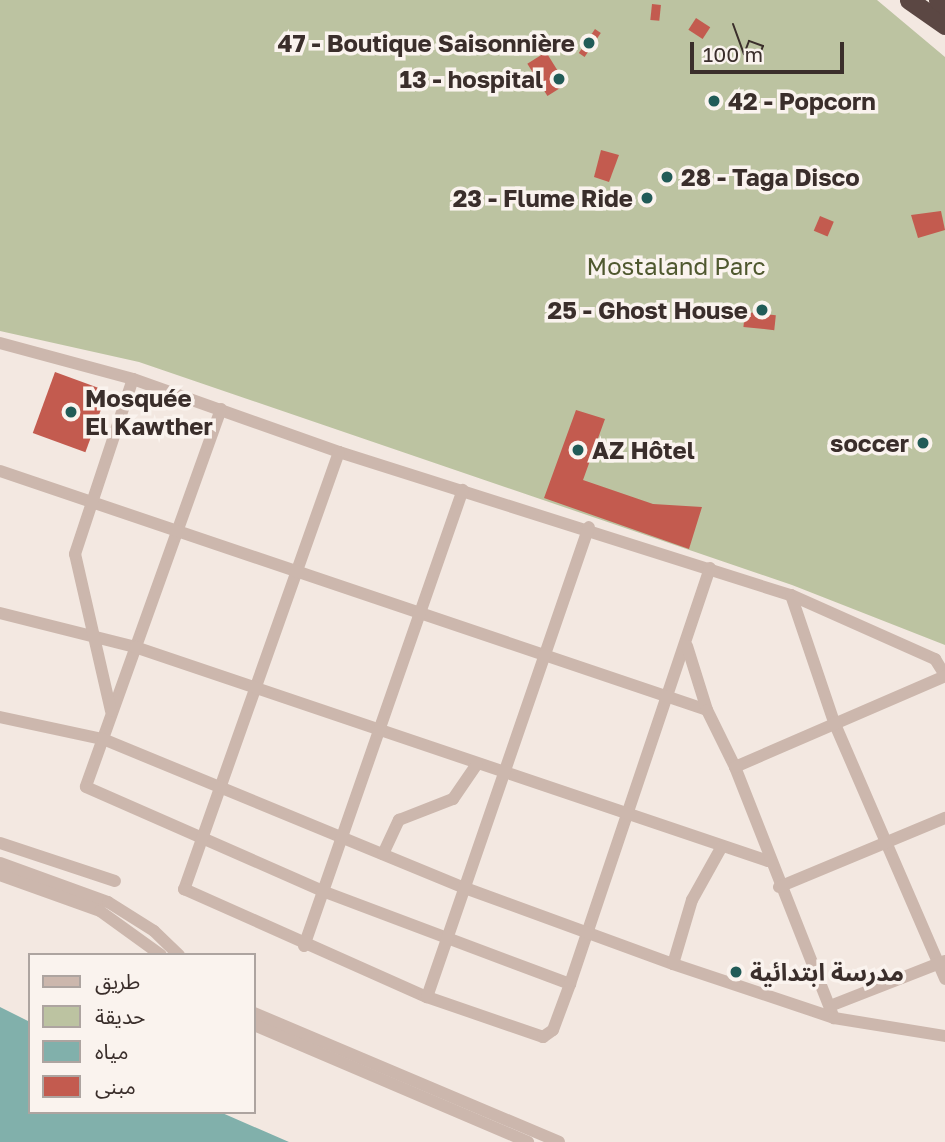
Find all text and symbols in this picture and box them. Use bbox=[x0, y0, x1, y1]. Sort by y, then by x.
scale bar bbox=[693, 28, 847, 72]
place label: 47 - Boutique Saisonnière bbox=[277, 29, 575, 57]
marker: 47 - Boutique Saisonnière bbox=[581, 35, 597, 51]
text: 100 m bbox=[703, 41, 763, 67]
place label: 13 - hospital bbox=[400, 65, 543, 93]
marker: 13 - hospital bbox=[549, 69, 569, 89]
place label: 42 - Popcorn bbox=[728, 87, 876, 115]
marker: 42 - Popcorn bbox=[706, 93, 722, 109]
place label: 28 - Taga Disco bbox=[681, 163, 860, 191]
marker: 28 - Taga Disco bbox=[659, 169, 675, 185]
place label: 23 - Flume Ride bbox=[453, 184, 633, 212]
marker: 23 - Flume Ride bbox=[639, 190, 655, 206]
park label: Mostaland Parc bbox=[587, 252, 765, 280]
place label: 25 - Ghost House bbox=[548, 296, 748, 324]
marker: 25 - Ghost House bbox=[754, 302, 770, 318]
place label: Mosquée El Kawther bbox=[85, 384, 213, 440]
marker: Mosquée El Kawther bbox=[63, 404, 79, 420]
place label: soccer bbox=[830, 429, 909, 457]
marker: soccer bbox=[915, 435, 931, 451]
place label: AZ Hôtel bbox=[592, 436, 695, 464]
marker: AZ Hôtel bbox=[570, 442, 586, 458]
legend bbox=[28, 953, 256, 1114]
place label: مدرسة ابتدائية bbox=[750, 958, 904, 986]
marker: مدرسة ابتدائية bbox=[728, 964, 744, 980]
text: طريق bbox=[95, 968, 140, 994]
text: حديقة bbox=[95, 1003, 145, 1029]
text: مياه bbox=[95, 1038, 128, 1064]
text: مبنى bbox=[95, 1073, 136, 1099]

